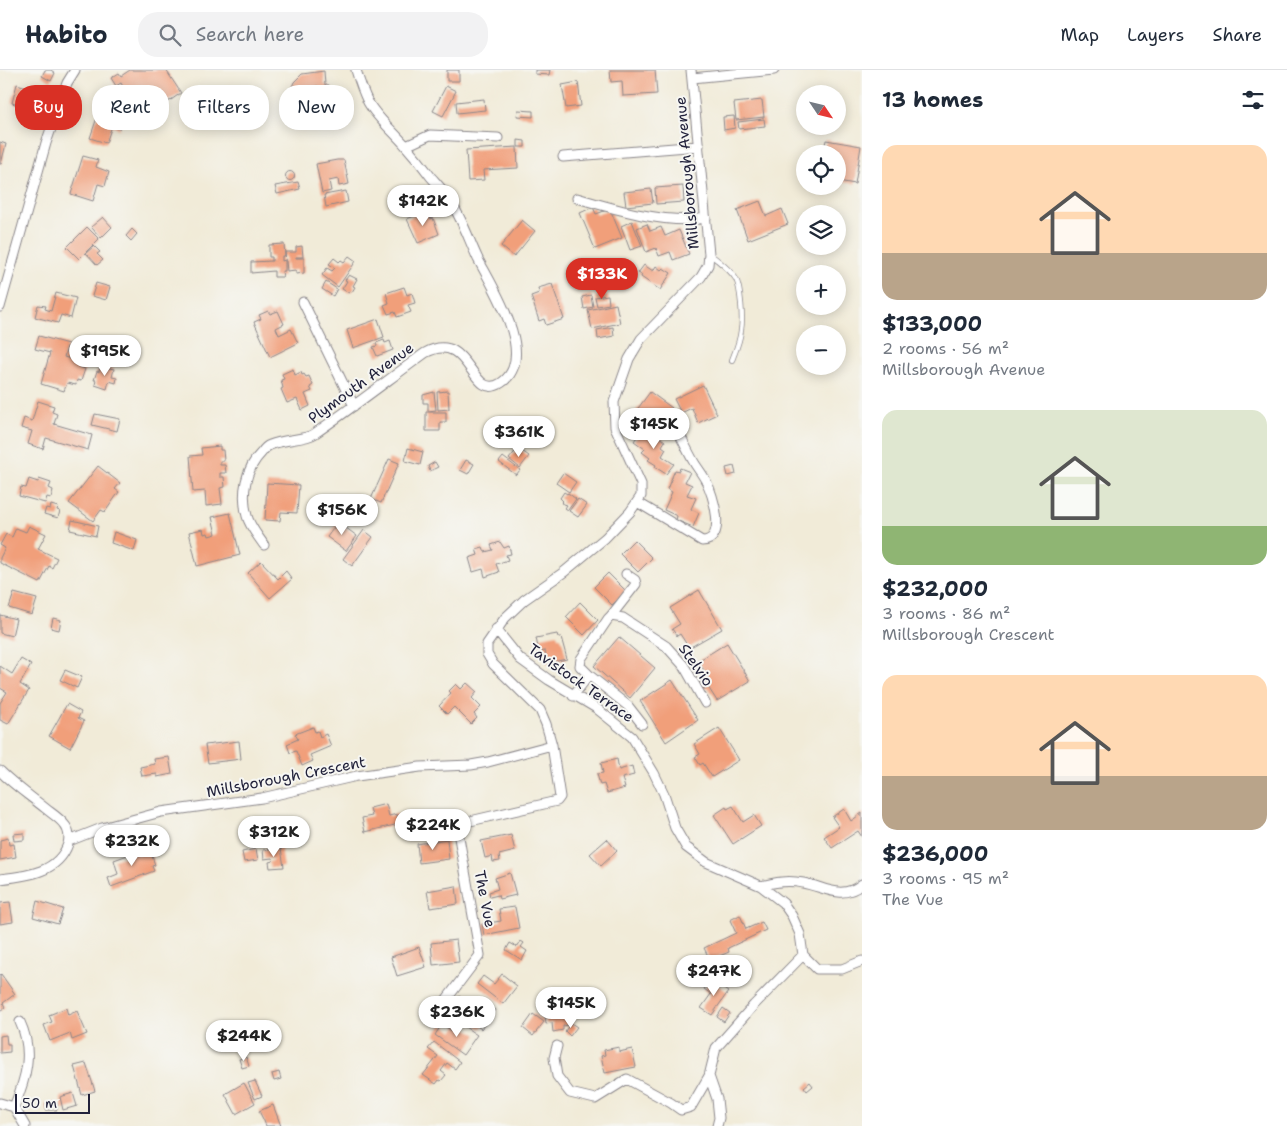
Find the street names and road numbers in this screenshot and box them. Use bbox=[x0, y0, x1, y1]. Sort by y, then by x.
street label: Millsborough Avenue bbox=[670, 96, 704, 250]
street label: Plymouth Avenue bbox=[304, 338, 418, 428]
street label: Tavistock Terrace bbox=[524, 639, 638, 727]
street label: Stelvio bbox=[674, 640, 718, 690]
street label: Millsborough Crescent bbox=[205, 752, 367, 802]
street label: The Vue bbox=[470, 869, 500, 929]

